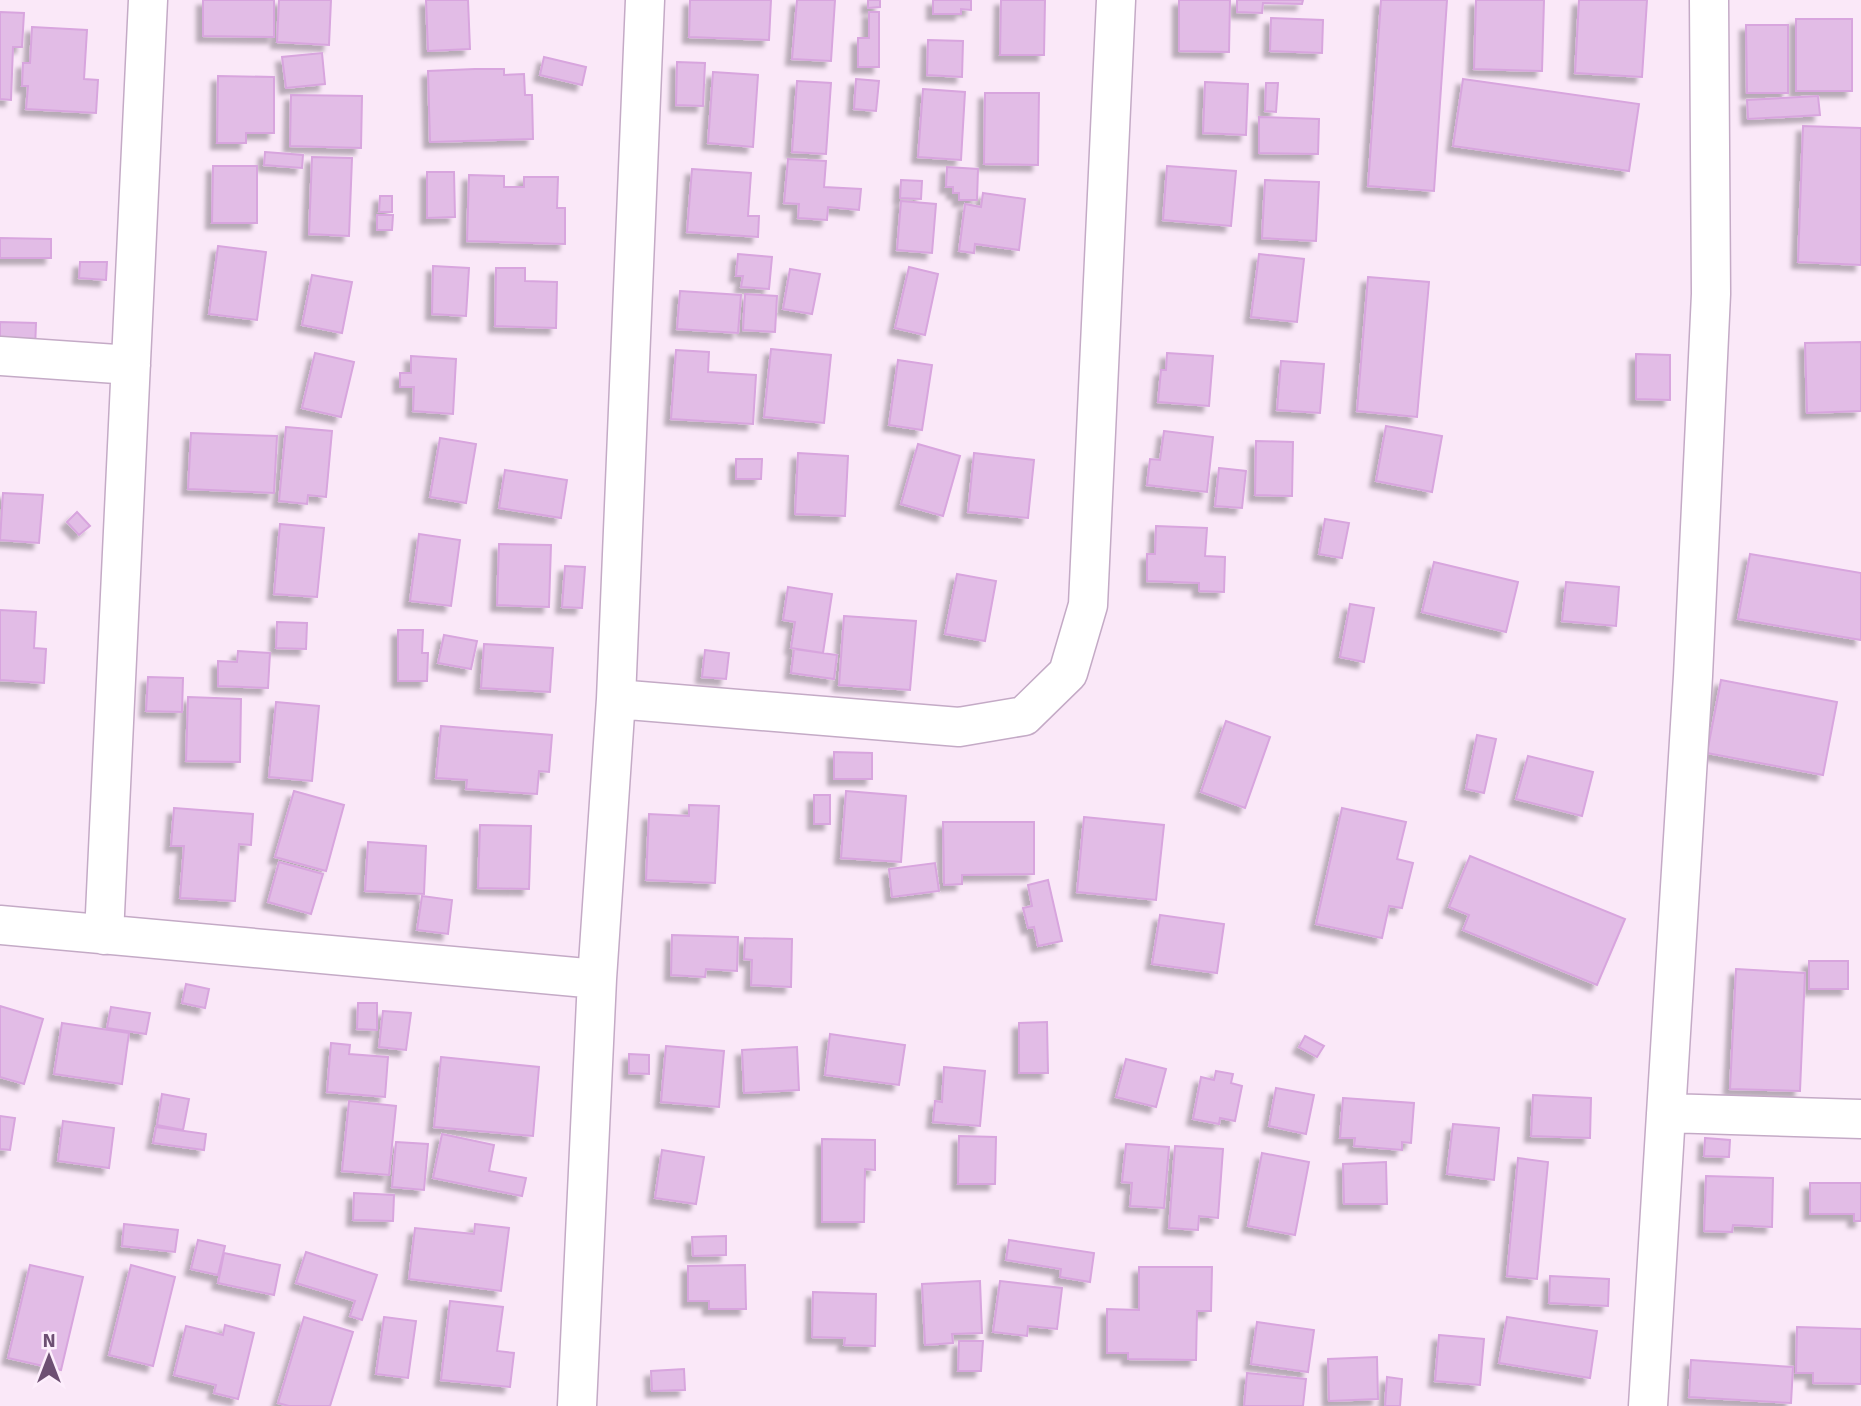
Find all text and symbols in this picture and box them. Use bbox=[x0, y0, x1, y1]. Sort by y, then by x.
north arrow bbox=[14, 1322, 84, 1392]
text: N bbox=[42, 1329, 56, 1353]

